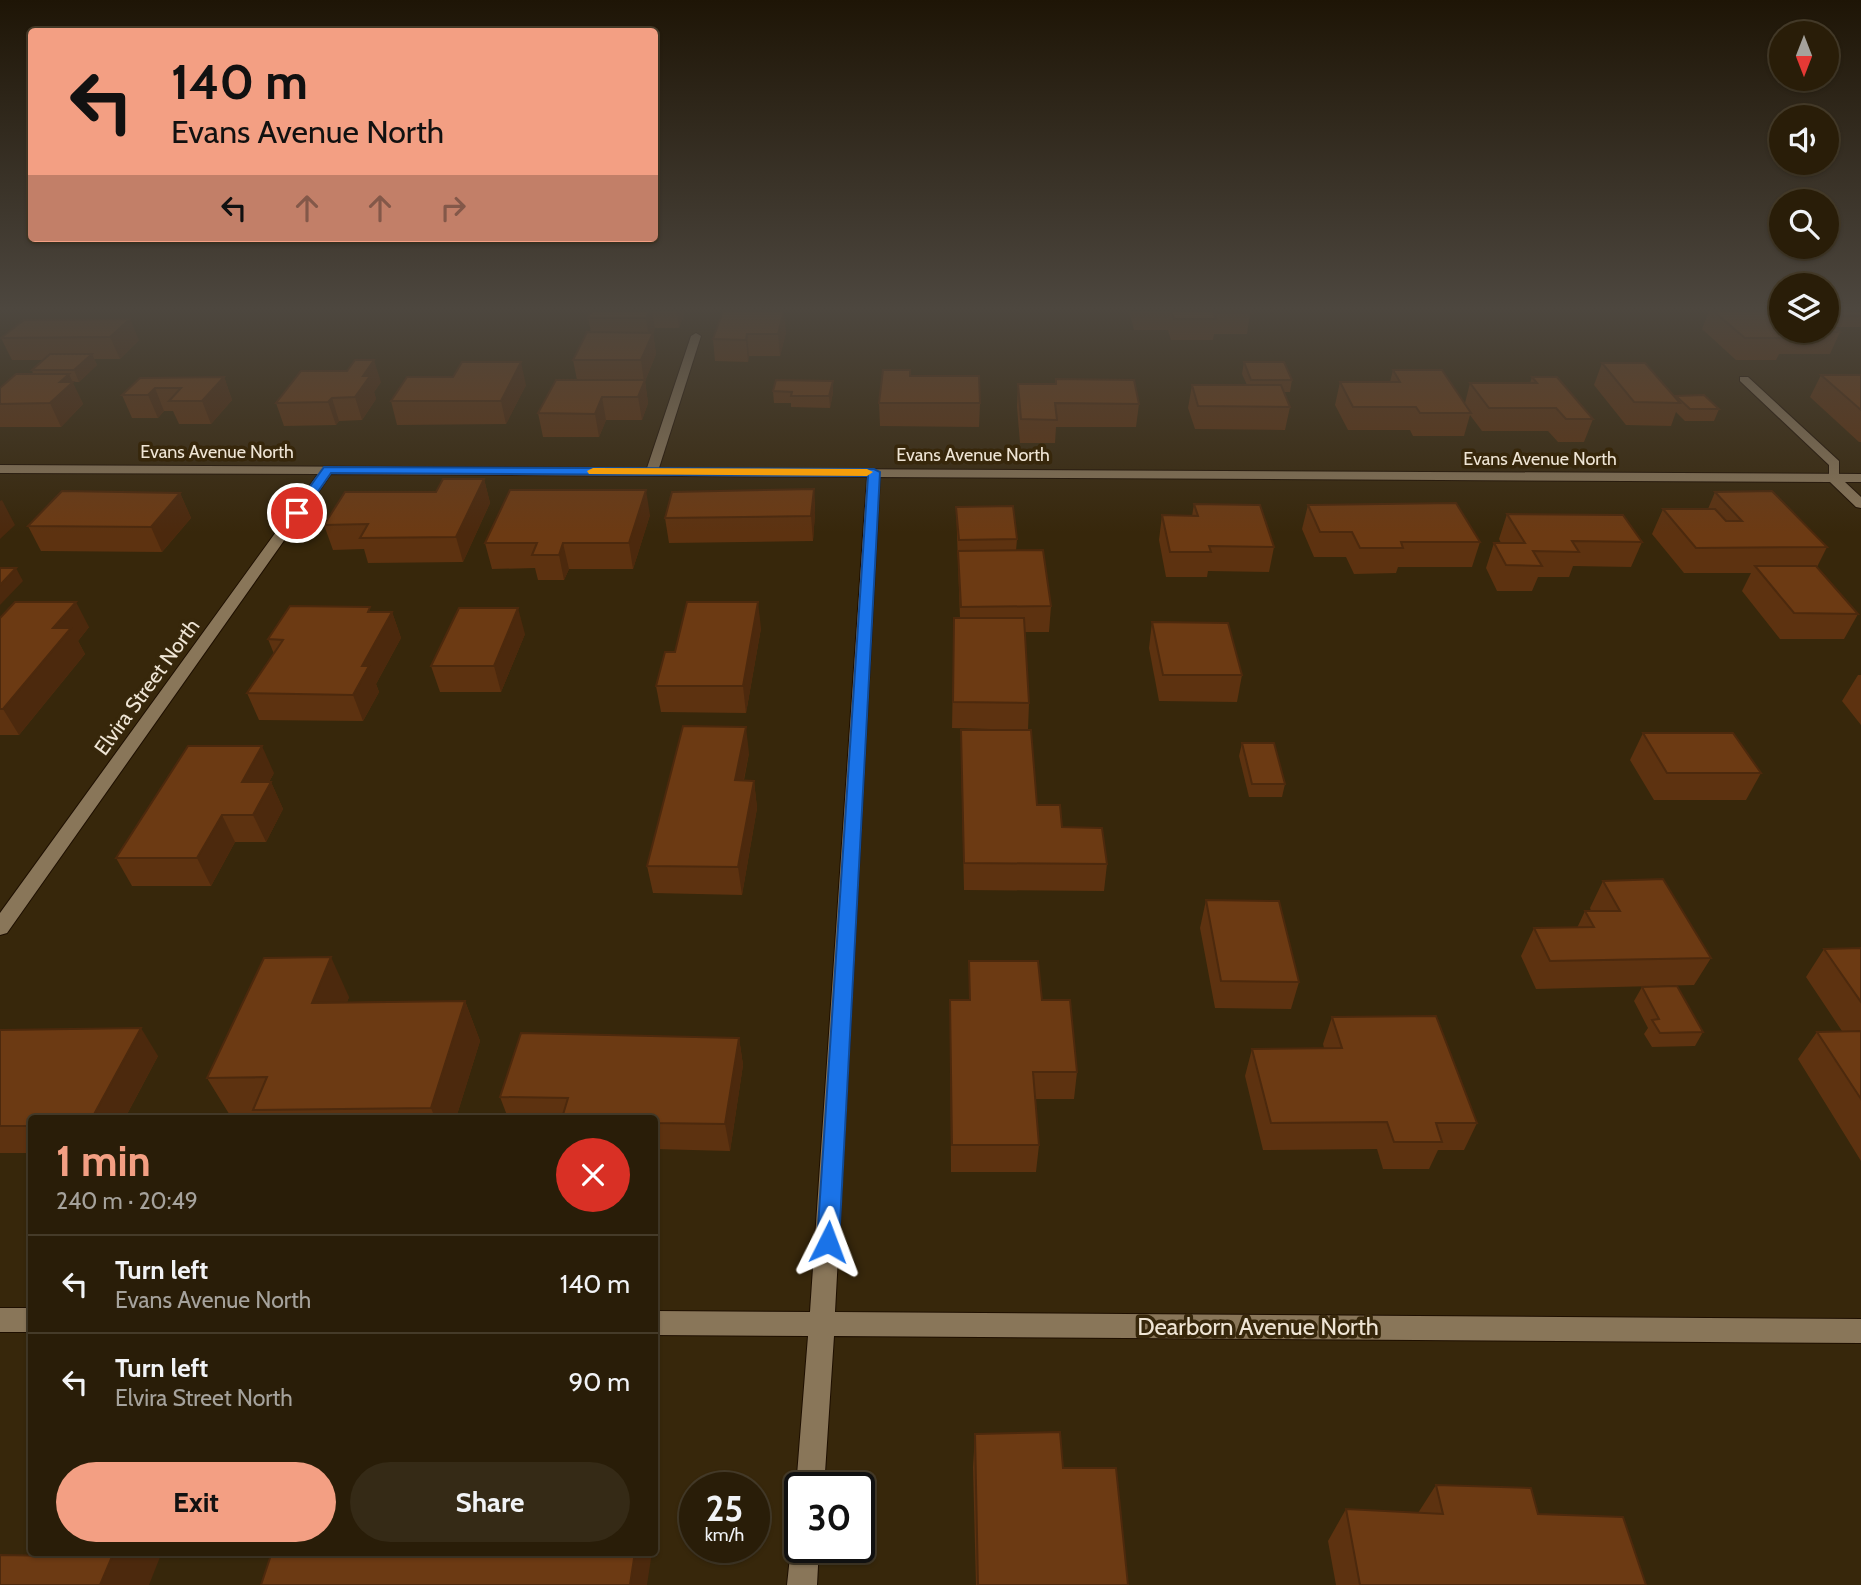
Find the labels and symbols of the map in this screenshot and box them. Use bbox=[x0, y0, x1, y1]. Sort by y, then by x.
north arrow bbox=[1769, 21, 1839, 91]
street label: Evans Avenue North bbox=[140, 441, 294, 463]
street label: Evans Avenue North bbox=[896, 444, 1050, 466]
street label: Evans Avenue North bbox=[1463, 448, 1617, 470]
pin bbox=[267, 483, 327, 543]
street label: Elvira Street North bbox=[89, 614, 204, 760]
position arrow bbox=[791, 1205, 865, 1279]
street label: Dearborn Avenue North bbox=[1137, 1312, 1379, 1341]
speed limit sign: 30 bbox=[784, 1472, 875, 1563]

